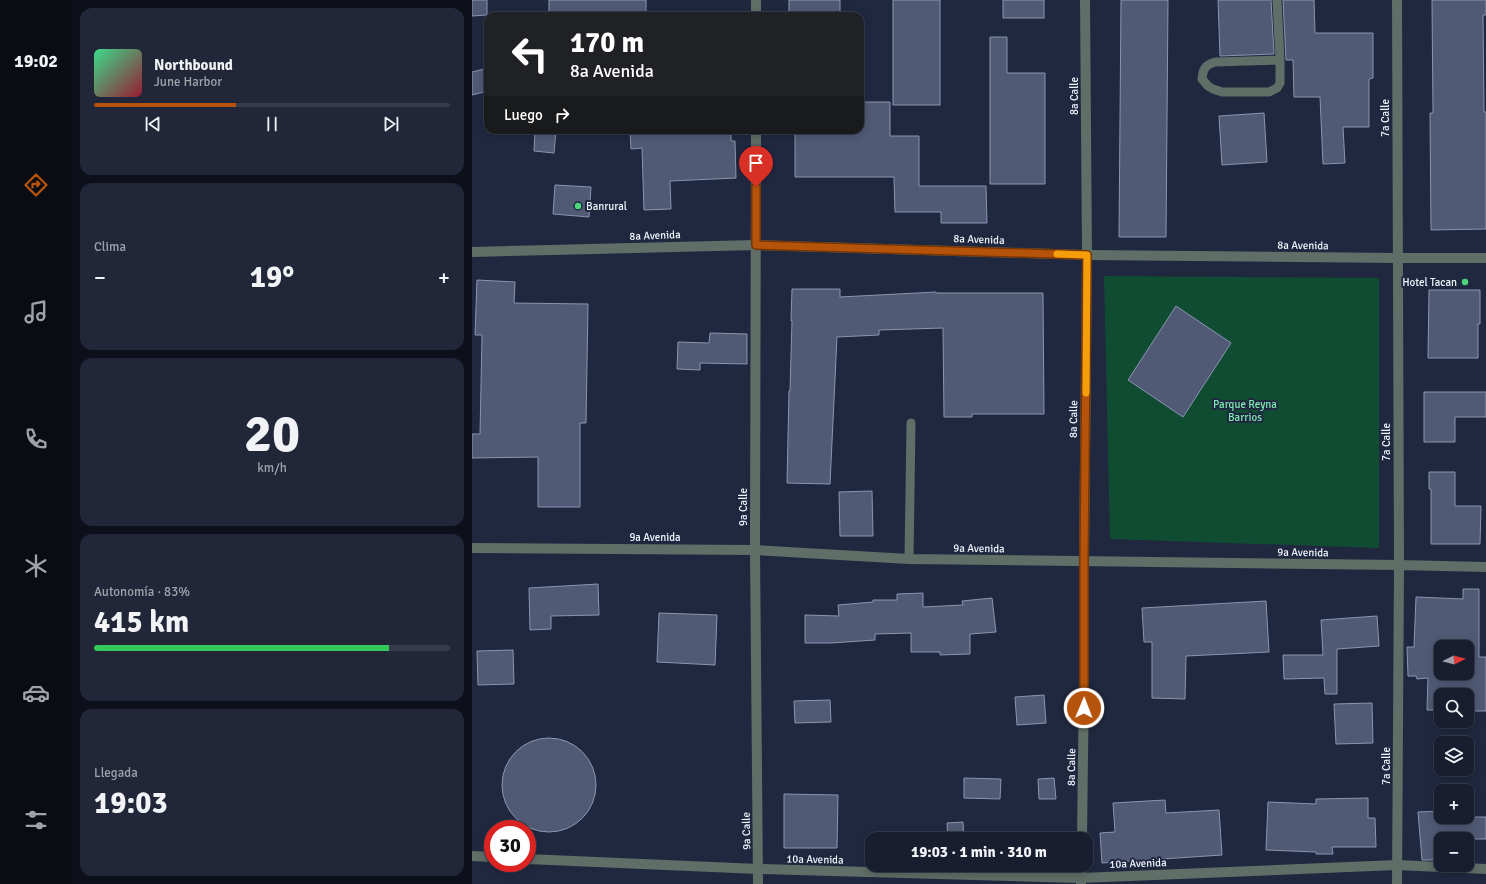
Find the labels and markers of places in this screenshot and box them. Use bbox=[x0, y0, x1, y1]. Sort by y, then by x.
pin bbox=[739, 146, 773, 187]
place label: Banrural bbox=[586, 200, 627, 213]
marker: Banrural bbox=[573, 201, 583, 211]
place label: Hotel Tacan bbox=[1402, 276, 1457, 289]
marker: Hotel Tacan bbox=[1460, 277, 1470, 287]

